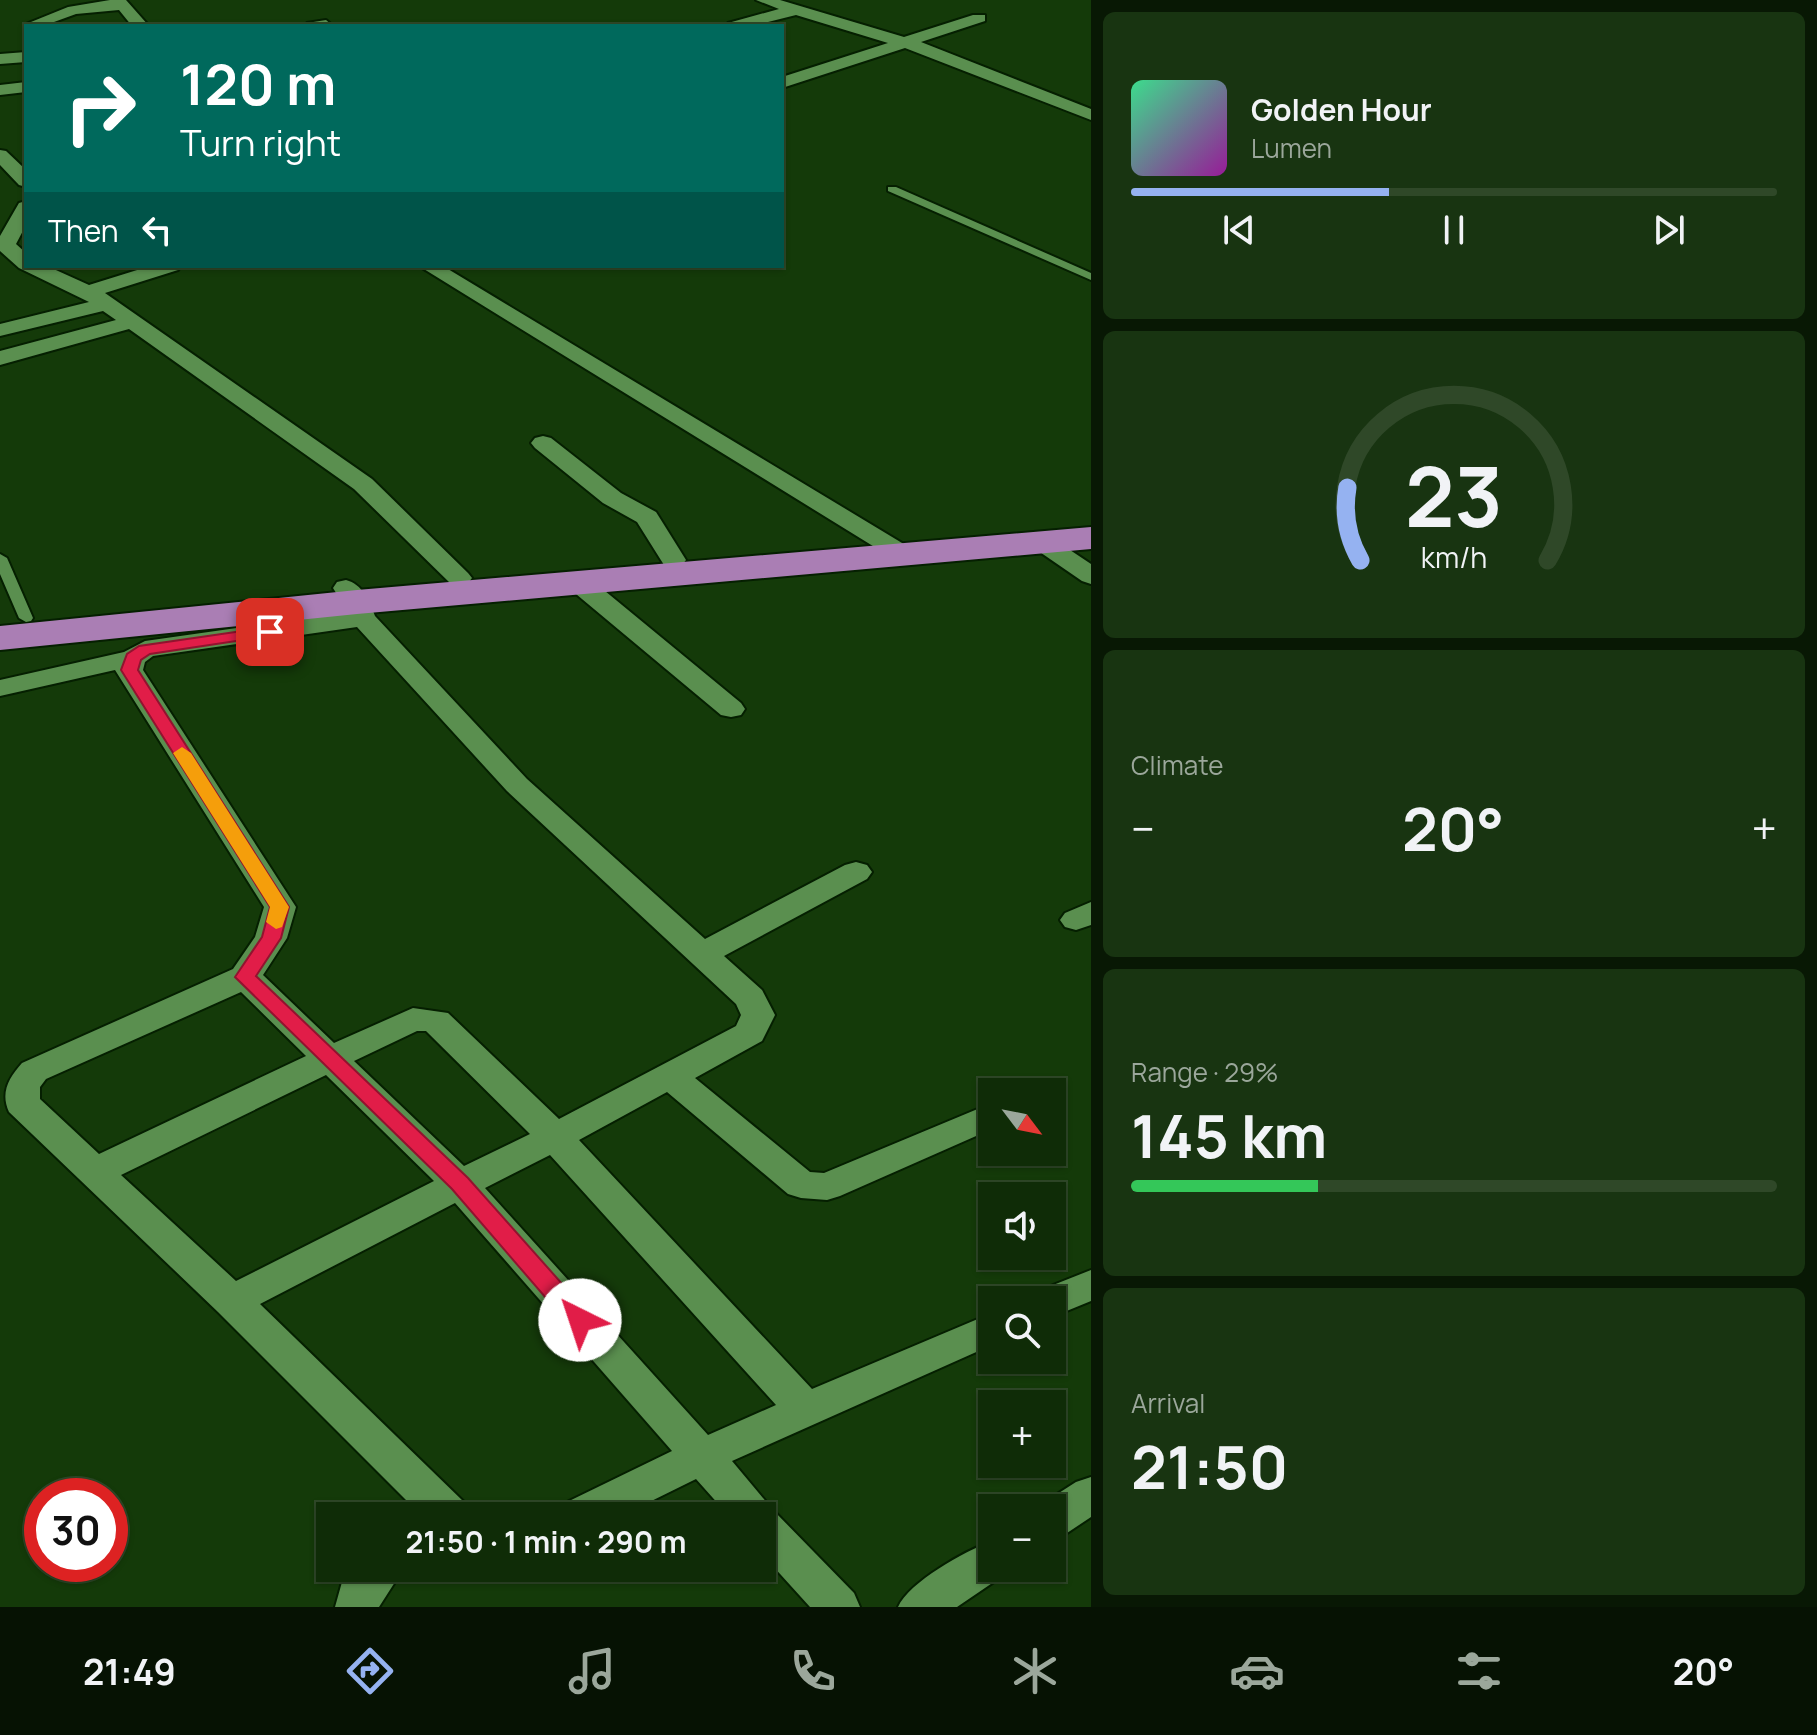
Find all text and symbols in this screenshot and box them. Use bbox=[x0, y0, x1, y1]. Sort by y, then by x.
text: 120 m bbox=[180, 45, 336, 122]
icon: right bbox=[48, 56, 152, 160]
text: Golden Hour bbox=[1251, 89, 1432, 130]
text: Turn right bbox=[180, 118, 341, 167]
text: Lumen bbox=[1251, 130, 1332, 166]
icon: left bbox=[135, 208, 179, 252]
icon: previous bbox=[1217, 208, 1261, 252]
icon: pause bbox=[1432, 208, 1476, 252]
icon: next bbox=[1647, 208, 1691, 252]
text: Then bbox=[48, 210, 119, 251]
text: 23 bbox=[1405, 437, 1503, 551]
text: km/h bbox=[1421, 538, 1487, 577]
pin bbox=[236, 598, 304, 666]
icon: arrive bbox=[248, 610, 292, 654]
text: Climate bbox=[1131, 747, 1223, 783]
text: 20° bbox=[1402, 787, 1504, 869]
text: − bbox=[1131, 798, 1155, 858]
text: + bbox=[1752, 798, 1777, 858]
text: Range · 29% bbox=[1131, 1054, 1279, 1090]
north arrow bbox=[978, 1078, 1066, 1166]
map controls bbox=[978, 1078, 1066, 1582]
text: 145 km bbox=[1131, 1094, 1327, 1176]
button: sound bbox=[978, 1182, 1066, 1270]
position arrow bbox=[538, 1278, 622, 1362]
button: search bbox=[978, 1286, 1066, 1374]
text: Arrival bbox=[1131, 1385, 1205, 1421]
button: + bbox=[978, 1390, 1066, 1478]
text: 21:50 bbox=[1131, 1425, 1288, 1507]
speed limit sign: 30 bbox=[24, 1478, 128, 1582]
button: − bbox=[978, 1494, 1066, 1582]
text: 21:50 · 1 min · 290 m bbox=[405, 1521, 687, 1562]
icon: directions bbox=[342, 1643, 398, 1699]
icon: music bbox=[564, 1643, 620, 1699]
icon: phone bbox=[785, 1643, 841, 1699]
icon: climate bbox=[1007, 1643, 1063, 1699]
icon: car bbox=[1229, 1643, 1285, 1699]
icon: filters bbox=[1451, 1643, 1507, 1699]
text: 21:49 bbox=[83, 1647, 176, 1696]
text: 20° bbox=[1673, 1647, 1734, 1696]

